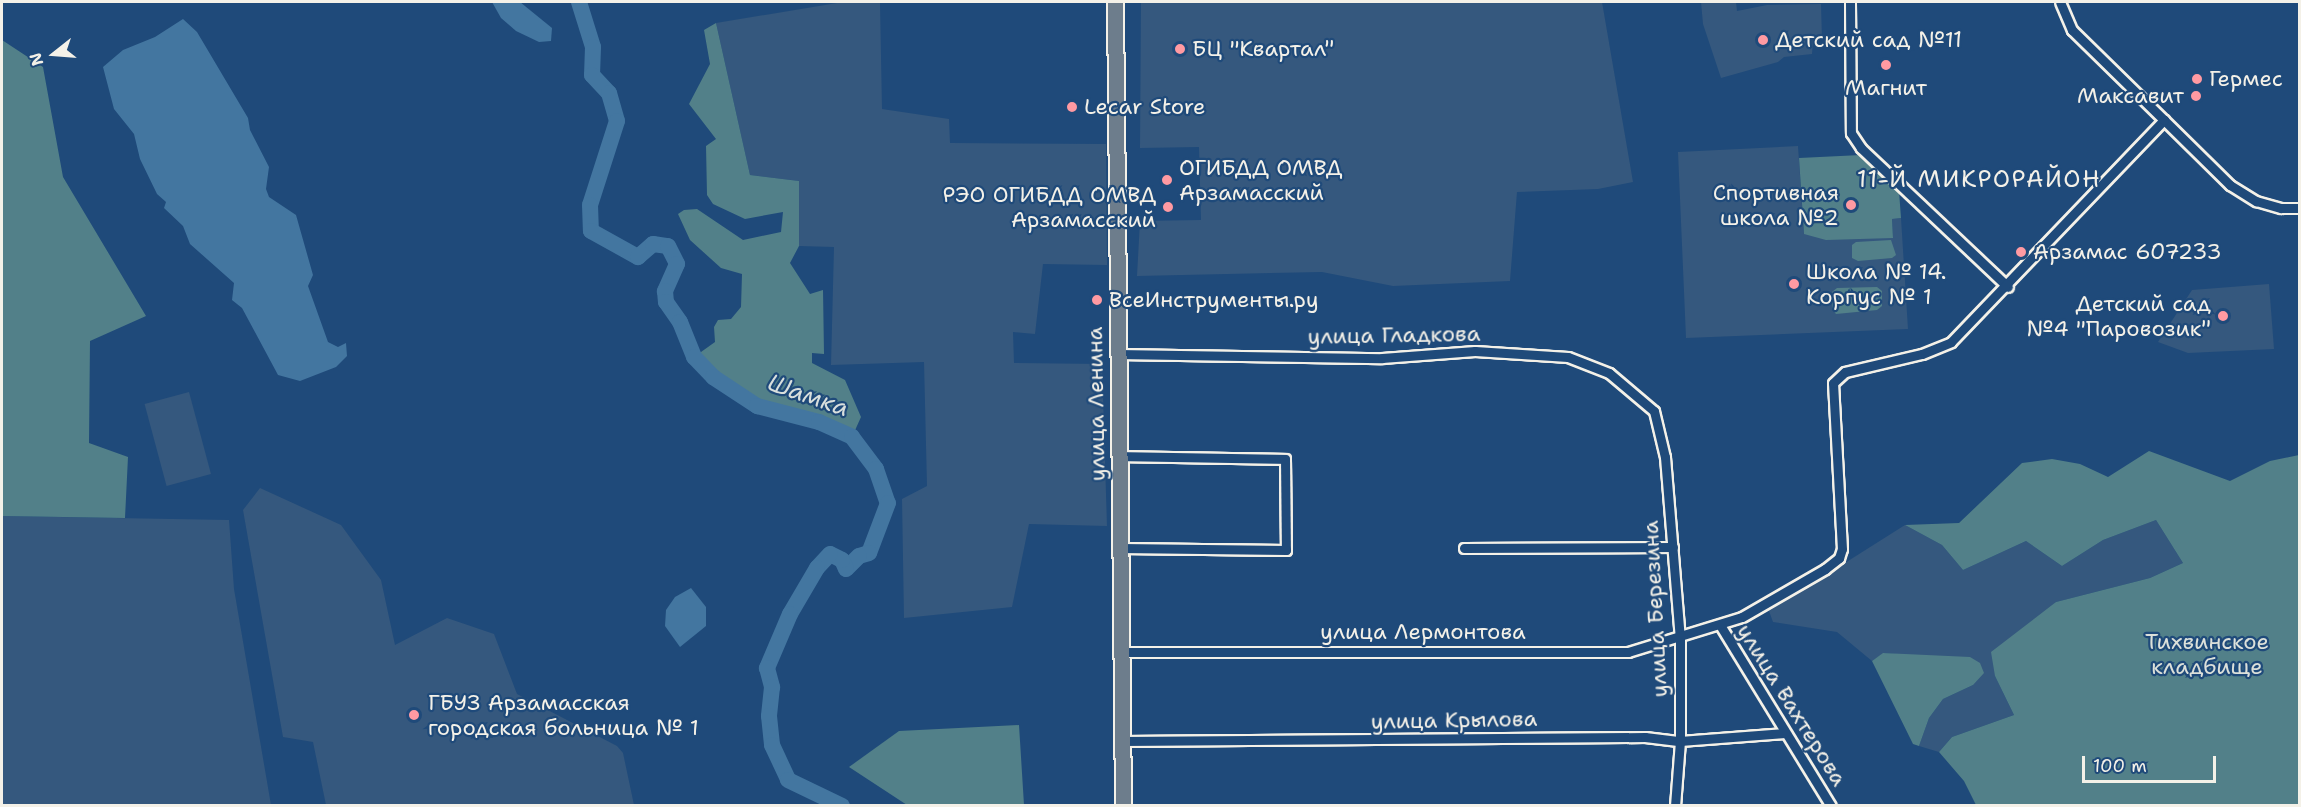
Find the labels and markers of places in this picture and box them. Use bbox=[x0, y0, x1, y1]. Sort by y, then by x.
place label: Детский сад №11 bbox=[1775, 27, 1962, 53]
marker: Детский сад №11 bbox=[1756, 33, 1770, 47]
place label: БЦ "Квартал" bbox=[1192, 36, 1334, 62]
marker: БЦ "Квартал" bbox=[1173, 42, 1187, 56]
marker: Магнит bbox=[1879, 58, 1893, 72]
place label: Гермес bbox=[2209, 66, 2283, 92]
marker: Гермес bbox=[2190, 72, 2204, 86]
place label: Магнит bbox=[1845, 75, 1927, 101]
place label: Максавит bbox=[2077, 83, 2184, 109]
marker: Максавит bbox=[2189, 89, 2203, 103]
place label: Lecar Store bbox=[1084, 94, 1206, 120]
marker: Lecar Store bbox=[1065, 100, 1079, 114]
place label: ОГИБДД ОМВД Арзамасский bbox=[1179, 154, 1342, 206]
marker: ОГИБДД ОМВД Арзамасский bbox=[1160, 173, 1174, 187]
place label: Спортивная школа №2 bbox=[1713, 179, 1839, 230]
place label: РЭО ОГИБДД ОМВД Арзамасский bbox=[943, 181, 1156, 232]
marker: Спортивная школа №2 bbox=[1844, 198, 1858, 212]
marker: РЭО ОГИБДД ОМВД Арзамасский bbox=[1161, 200, 1175, 214]
place label: Арзамас 607233 bbox=[2033, 239, 2222, 265]
marker: Арзамас 607233 bbox=[2014, 245, 2028, 259]
place label: Школа № 14. Корпус № 1 bbox=[1806, 258, 1946, 310]
marker: Школа № 14. Корпус № 1 bbox=[1787, 277, 1801, 291]
place label: ВсеИнструменты.ру bbox=[1109, 287, 1319, 313]
place label: Детский сад №4 "Паровозик" bbox=[2027, 290, 2211, 342]
marker: ВсеИнструменты.ру bbox=[1090, 293, 1104, 307]
marker: Детский сад №4 "Паровозик" bbox=[2216, 309, 2230, 323]
place label: ГБУЗ Арзамасская городская больница № 1 bbox=[428, 689, 699, 740]
marker: ГБУЗ Арзамасская городская больница № 1 bbox=[405, 706, 423, 724]

